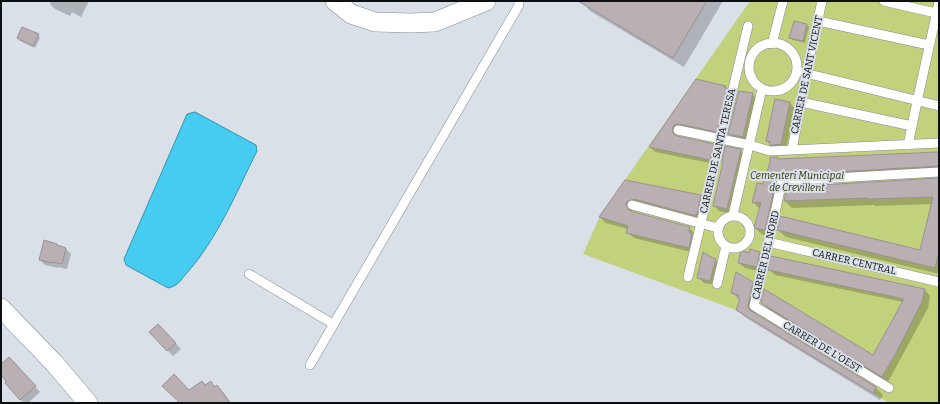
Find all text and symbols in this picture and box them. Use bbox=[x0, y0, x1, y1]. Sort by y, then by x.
street label: CARRER DE SANT VICENT bbox=[789, 15, 825, 135]
street label: CARRER DE SANTA TERESA bbox=[698, 86, 738, 215]
park label: Cementeri Municipal de Crevillent bbox=[750, 170, 844, 194]
street label: CARRER DEL NORD bbox=[750, 209, 782, 301]
street label: CARRER CENTRAL bbox=[811, 247, 898, 278]
street label: CARRER DE L'OEST bbox=[781, 319, 863, 375]

